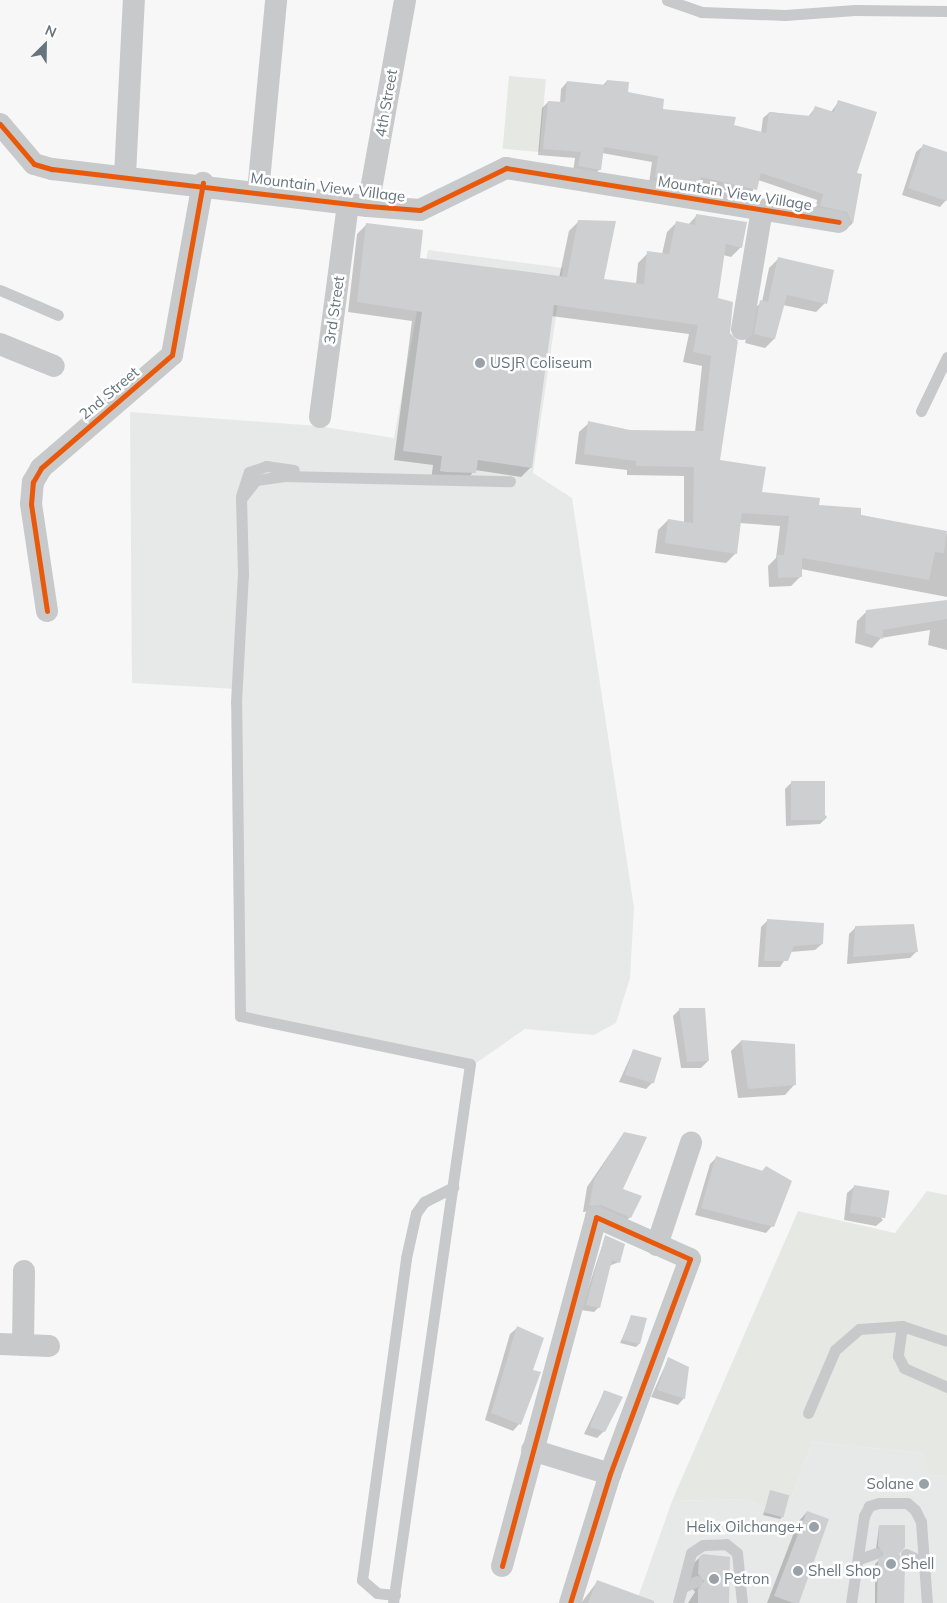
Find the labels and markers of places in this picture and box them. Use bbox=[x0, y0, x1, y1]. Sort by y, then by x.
place label: USJR Coliseum bbox=[490, 354, 592, 372]
marker: USJR Coliseum bbox=[474, 357, 486, 369]
place label: Solane bbox=[867, 1475, 914, 1493]
marker: Solane bbox=[918, 1478, 930, 1490]
place label: Helix Oilchange+ bbox=[686, 1518, 804, 1536]
marker: Helix Oilchange+ bbox=[808, 1521, 820, 1533]
place label: Shell bbox=[901, 1555, 934, 1573]
marker: Shell bbox=[885, 1558, 897, 1570]
place label: Shell Shop bbox=[808, 1562, 881, 1580]
marker: Shell Shop bbox=[792, 1565, 804, 1577]
place label: Petron bbox=[724, 1570, 770, 1588]
marker: Petron bbox=[708, 1573, 720, 1585]

